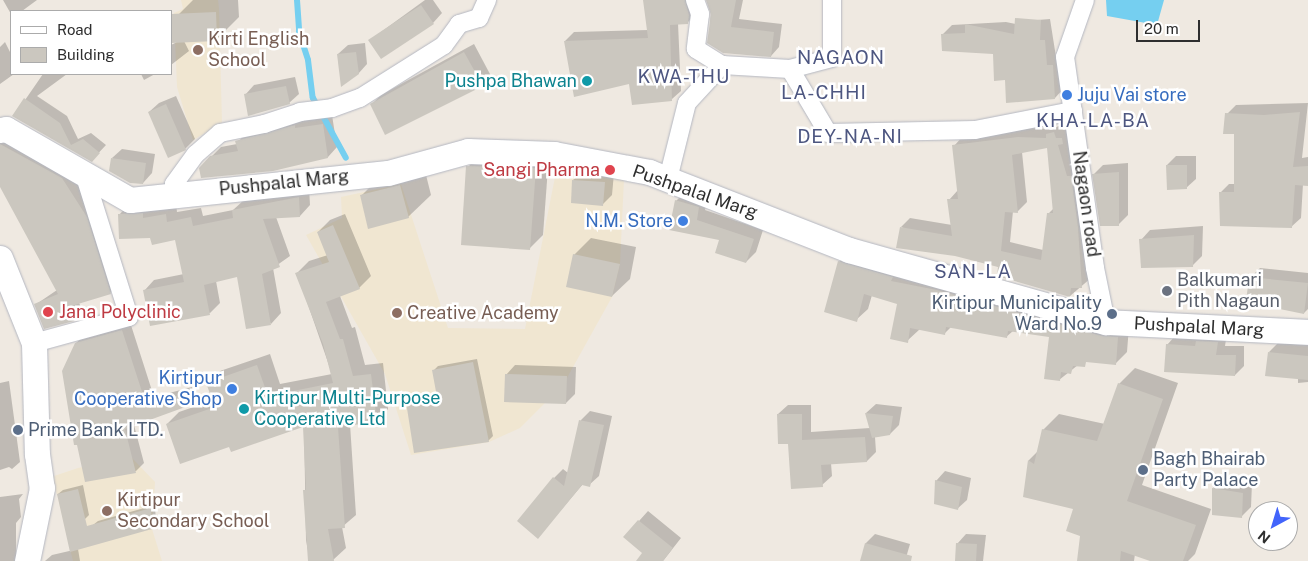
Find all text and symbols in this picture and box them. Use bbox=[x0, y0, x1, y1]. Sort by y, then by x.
legend bbox=[10, 10, 172, 75]
scale bar bbox=[1138, 10, 1202, 42]
text: 20 m bbox=[1144, 20, 1179, 37]
text: Road bbox=[57, 21, 93, 38]
place label: Kirti English School bbox=[208, 29, 309, 72]
marker: Kirti English School bbox=[192, 44, 204, 56]
text: Building bbox=[57, 46, 115, 63]
district label: NAGAON bbox=[796, 47, 886, 69]
district label: KWA-THU bbox=[637, 66, 731, 88]
place label: Pushpa Bhawan bbox=[445, 70, 577, 92]
marker: Pushpa Bhawan bbox=[581, 75, 593, 87]
district label: LA-CHHI bbox=[780, 82, 868, 104]
place label: Juju Vai store bbox=[1077, 84, 1187, 106]
marker: Juju Vai store bbox=[1061, 89, 1073, 101]
district label: KHA-LA-BA bbox=[1035, 110, 1151, 132]
district label: DEY-NA-NI bbox=[796, 126, 904, 148]
street label: Nagaon road bbox=[1068, 150, 1104, 258]
place label: Sangi Pharma bbox=[483, 159, 600, 181]
street label: Pushpalal Marg bbox=[630, 160, 760, 224]
marker: Sangi Pharma bbox=[604, 164, 616, 176]
street label: Pushpalal Marg bbox=[218, 165, 350, 201]
place label: N.M. Store bbox=[585, 210, 673, 232]
marker: N.M. Store bbox=[677, 215, 689, 227]
district label: SAN-LA bbox=[933, 261, 1013, 283]
place label: Balkumari Pith Nagaun bbox=[1177, 270, 1280, 312]
marker: Balkumari Pith Nagaun bbox=[1161, 285, 1173, 297]
place label: Kirtipur Municipality Ward No.9 bbox=[932, 293, 1102, 336]
place label: Jana Polyclinic bbox=[59, 301, 181, 323]
place label: Creative Academy bbox=[407, 302, 559, 324]
marker: Jana Polyclinic bbox=[41, 305, 55, 319]
marker: Creative Academy bbox=[391, 307, 403, 319]
marker: Kirtipur Municipality Ward No.9 bbox=[1106, 308, 1118, 320]
street label: Pushpalal Marg bbox=[1133, 313, 1265, 341]
place label: Kirtipur Cooperative Shop bbox=[74, 368, 222, 410]
marker: Kirtipur Cooperative Shop bbox=[226, 383, 238, 395]
place label: Kirtipur Multi-Purpose Cooperative Ltd bbox=[254, 388, 441, 430]
marker: Kirtipur Multi-Purpose Cooperative Ltd bbox=[238, 403, 250, 415]
place label: Prime Bank LTD. bbox=[28, 419, 164, 441]
marker: Prime Bank LTD. bbox=[12, 424, 24, 436]
place label: Bagh Bhairab Party Palace bbox=[1153, 449, 1265, 492]
marker: Bagh Bhairab Party Palace bbox=[1137, 464, 1149, 476]
place label: Kirtipur Secondary School bbox=[117, 490, 269, 532]
north arrow bbox=[1248, 501, 1298, 551]
marker: Kirtipur Secondary School bbox=[101, 505, 113, 517]
text: N bbox=[1255, 527, 1273, 547]

